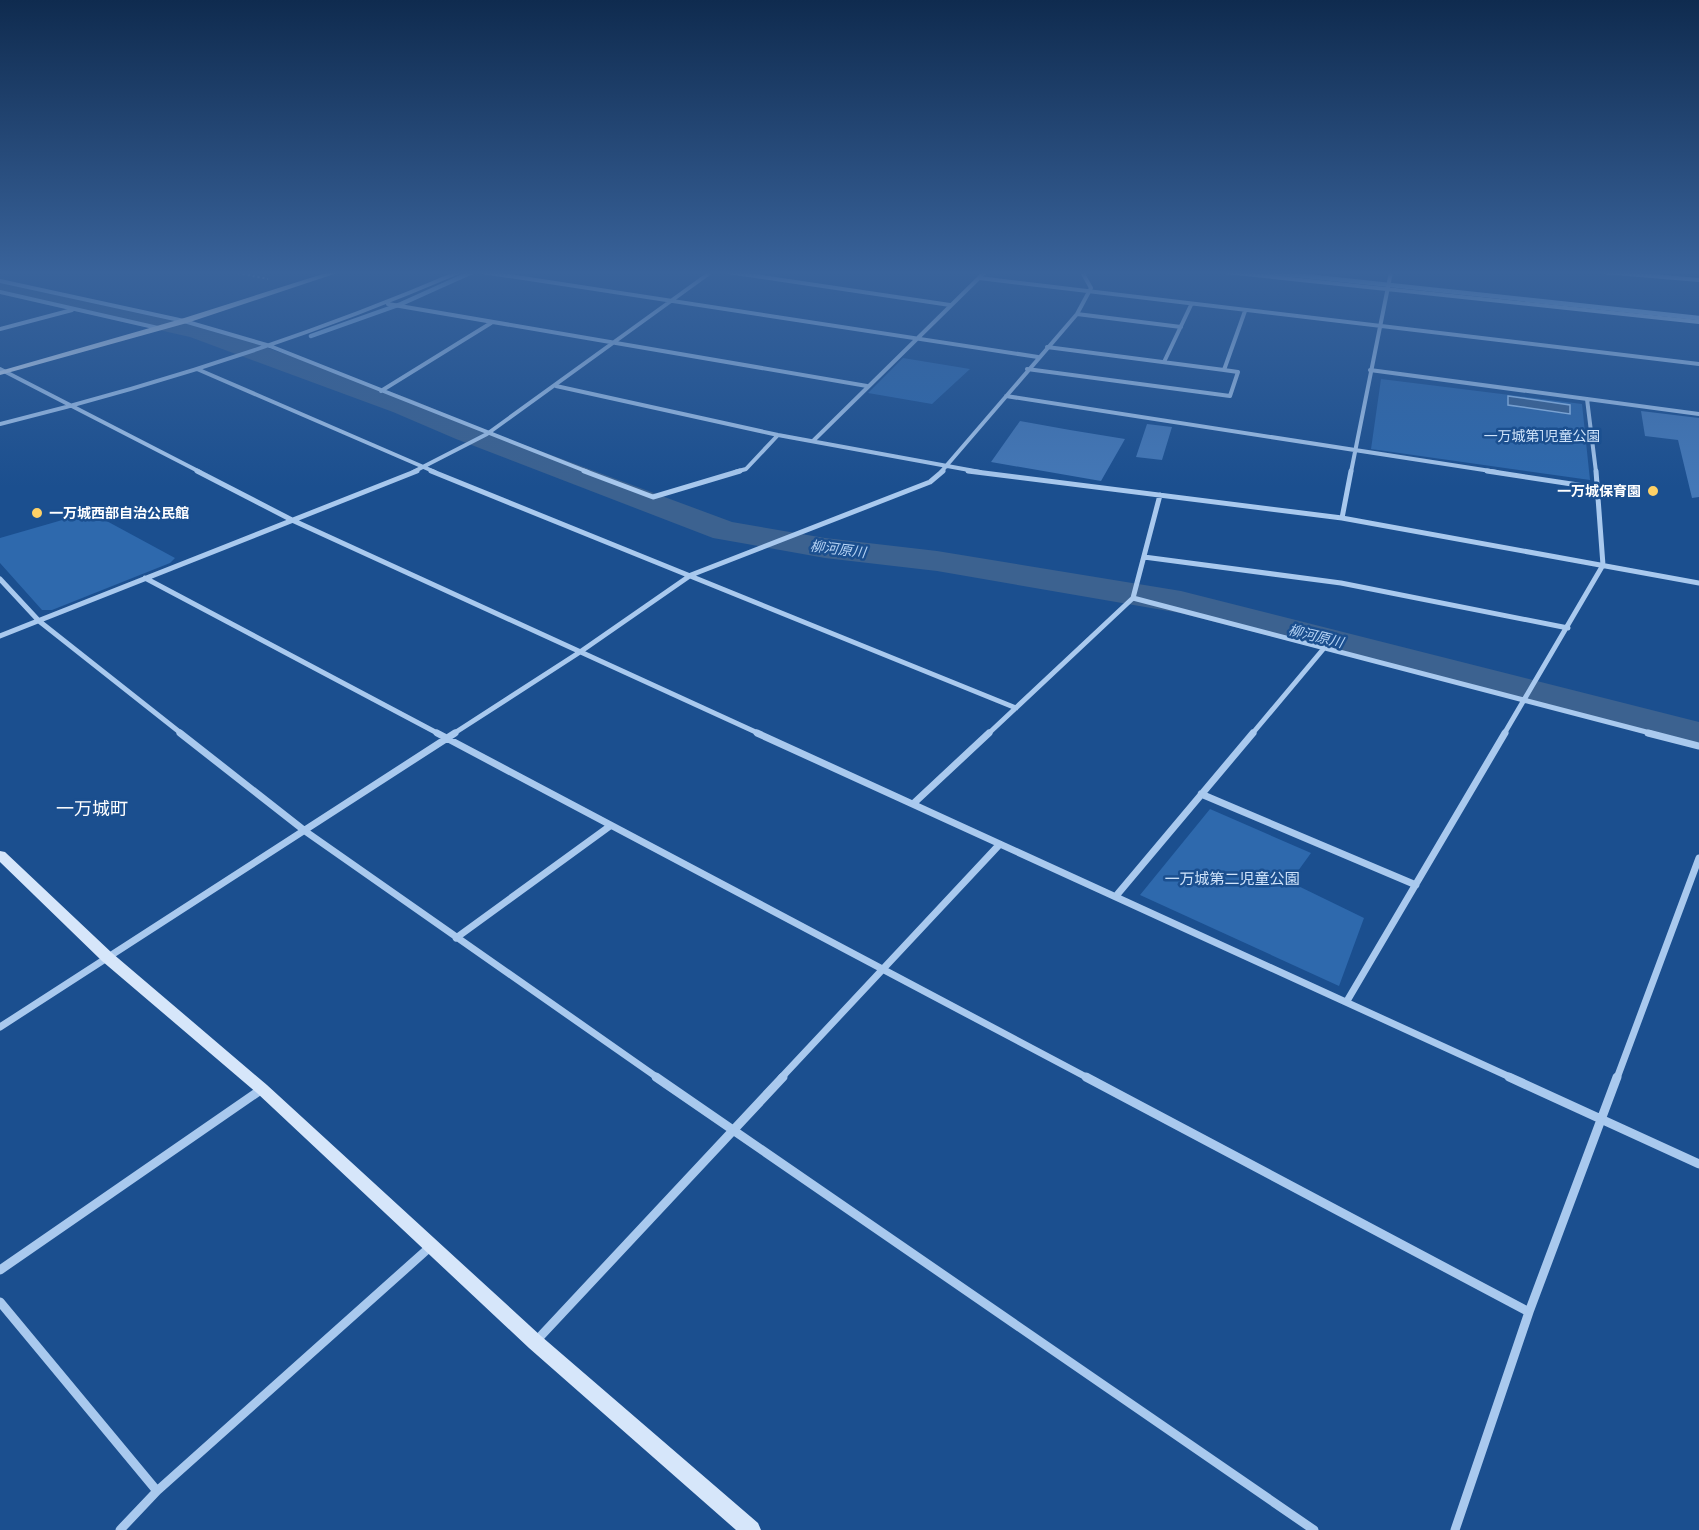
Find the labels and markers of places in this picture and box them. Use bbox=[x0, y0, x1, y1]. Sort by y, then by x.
place label: 一万城保育園 bbox=[1557, 482, 1641, 500]
marker: 一万城保育園 bbox=[1646, 484, 1660, 498]
place label: 一万城西部自治公民館 bbox=[49, 504, 189, 522]
marker: 一万城西部自治公民館 bbox=[30, 506, 44, 520]

